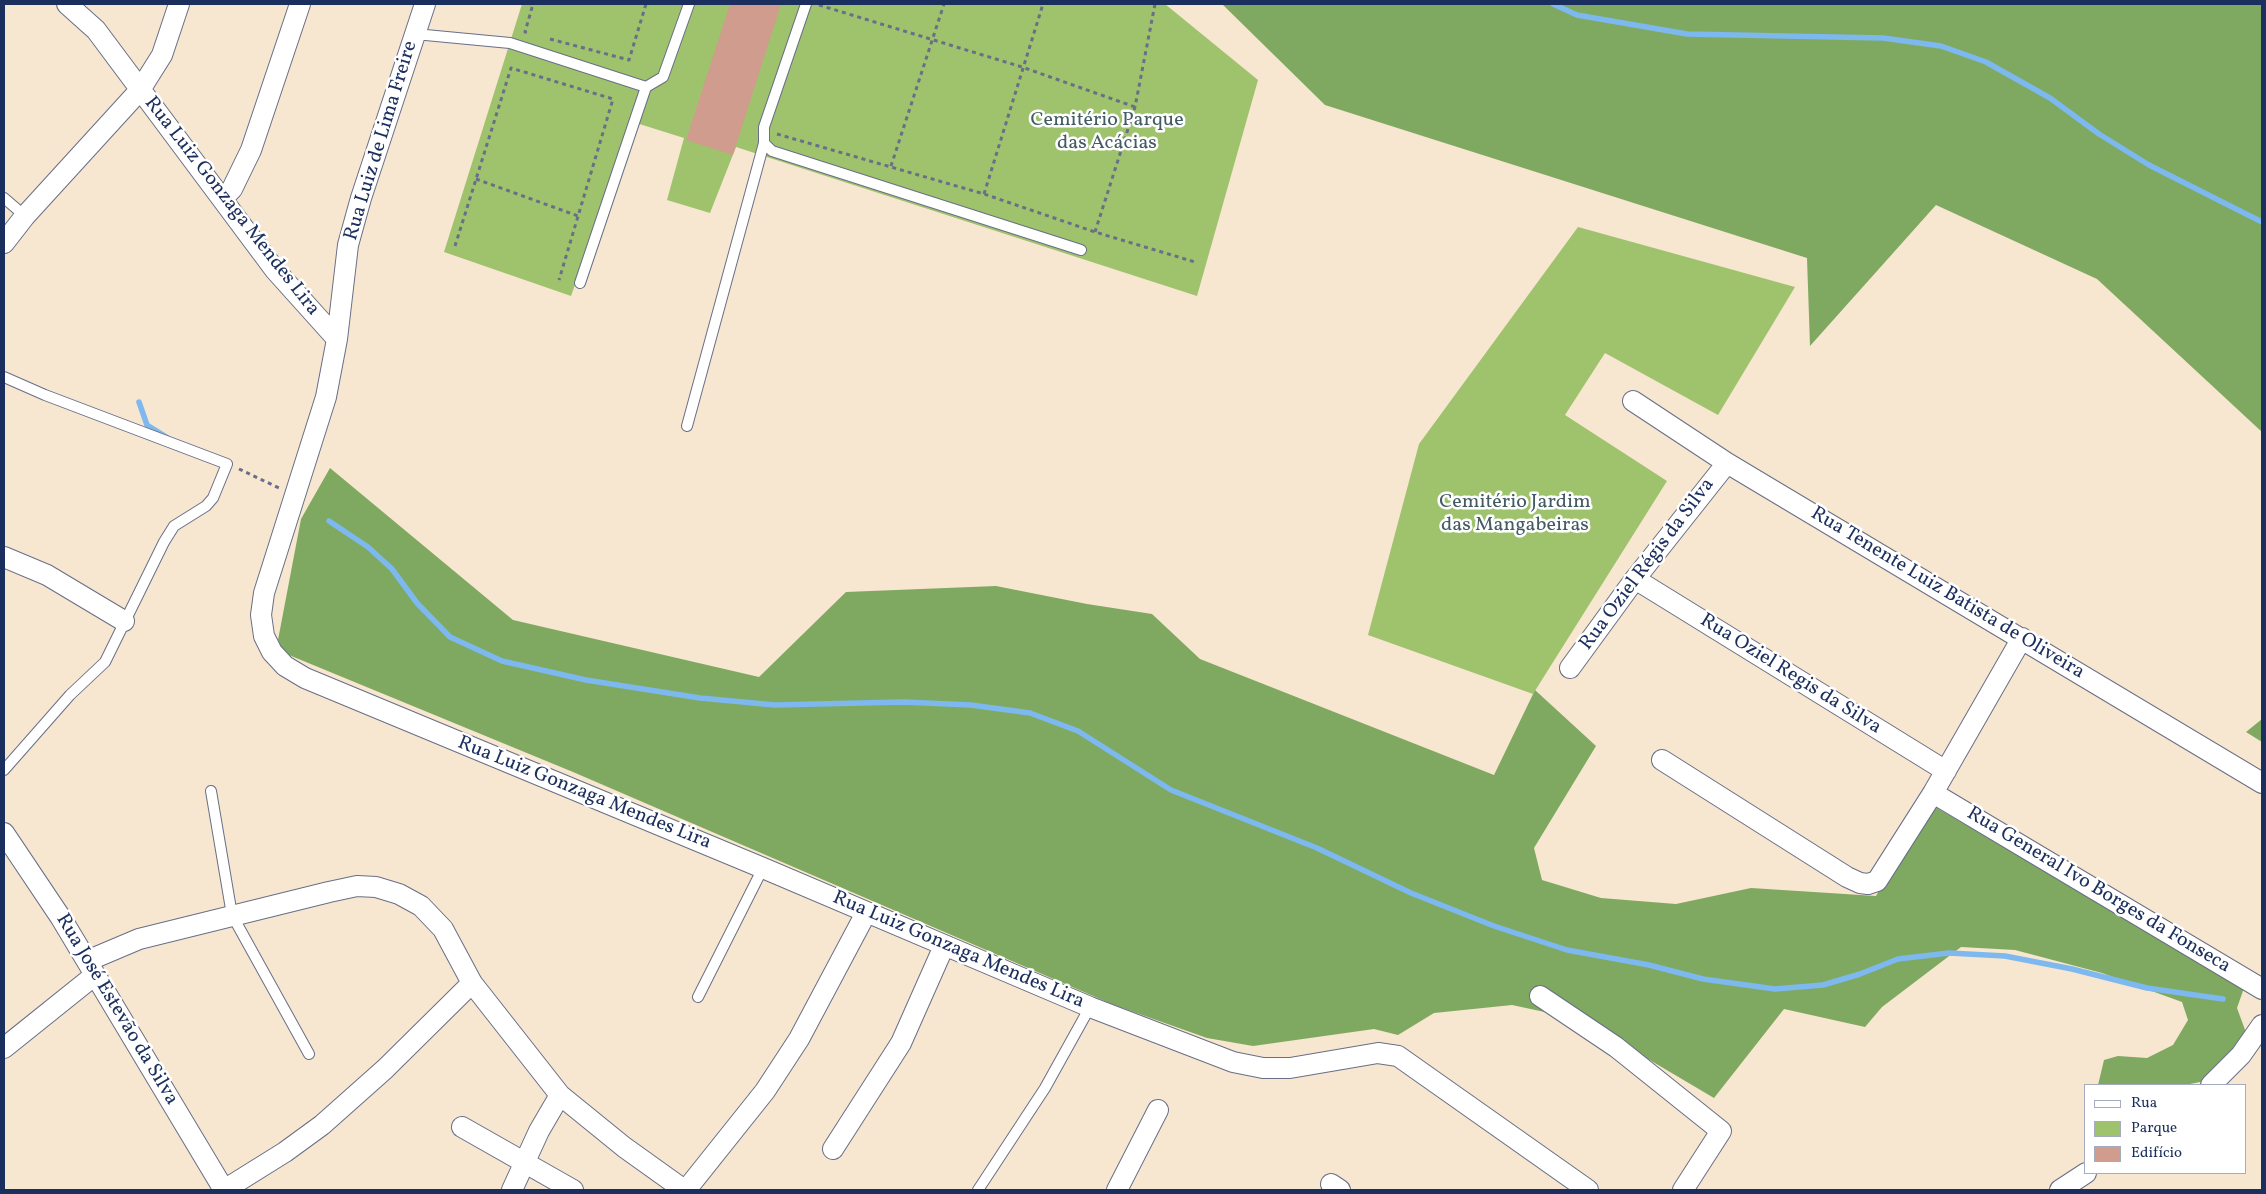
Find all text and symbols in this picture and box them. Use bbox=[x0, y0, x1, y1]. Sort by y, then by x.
street label: Rua Luiz de Lima Freire bbox=[340, 38, 424, 244]
street label: Rua Luiz Gonzaga Mendes Lira bbox=[138, 93, 324, 321]
park label: Cemitério Parque das Acácias bbox=[1030, 109, 1184, 156]
street label: Rua Oziel Régis da Silva bbox=[1575, 474, 1721, 656]
park label: Cemitério Jardim das Mangabeiras bbox=[1439, 491, 1591, 538]
street label: Rua Tenente Luiz Batista de Oliveira bbox=[1806, 503, 2088, 685]
street label: Rua Oziel Regis da Silva bbox=[1695, 609, 1885, 741]
street label: Rua Luiz Gonzaga Mendes Lira bbox=[454, 732, 714, 856]
street label: Rua General Ivo Borges da Fonseca bbox=[1962, 803, 2234, 979]
street label: Rua Luiz Gonzaga Mendes Lira bbox=[828, 887, 1088, 1015]
street label: Rua José Estevão da Silva bbox=[49, 910, 183, 1110]
legend bbox=[2084, 1084, 2246, 1174]
text: Rua bbox=[2131, 1093, 2157, 1114]
text: Parque bbox=[2131, 1118, 2177, 1139]
text: Edifício bbox=[2131, 1143, 2182, 1164]

